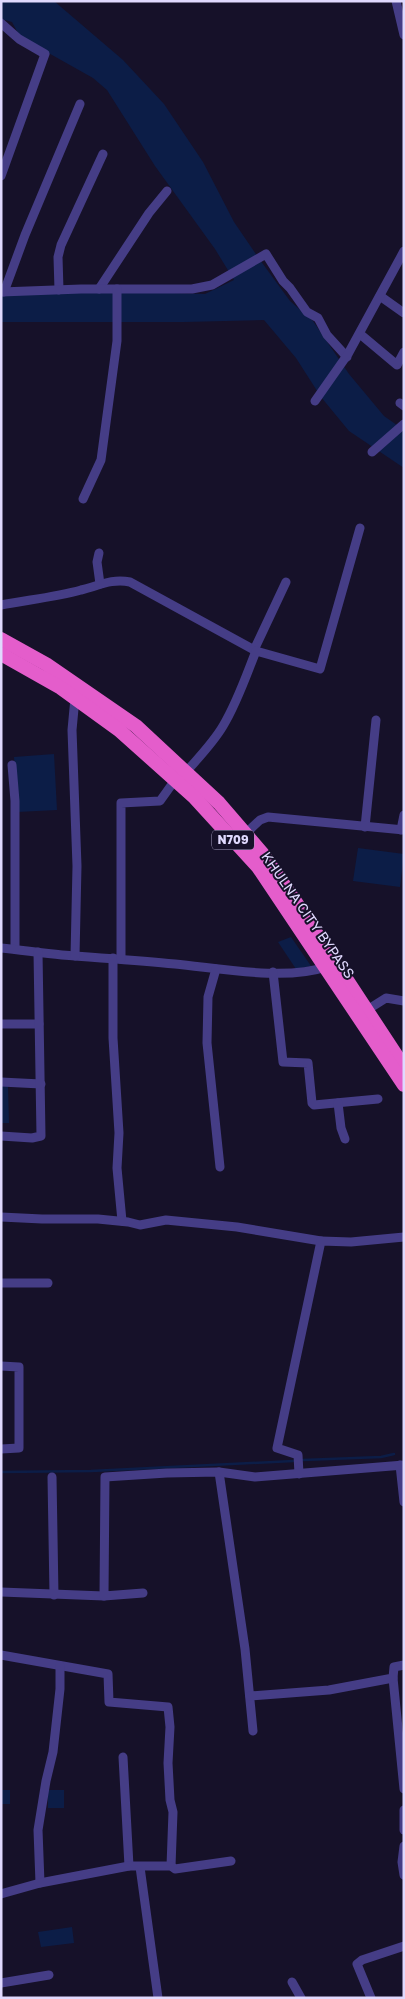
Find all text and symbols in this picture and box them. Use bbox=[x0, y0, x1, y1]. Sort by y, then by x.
road number: N709 bbox=[212, 830, 254, 850]
street label: KHULNA CITY BYPASS bbox=[258, 848, 359, 981]

